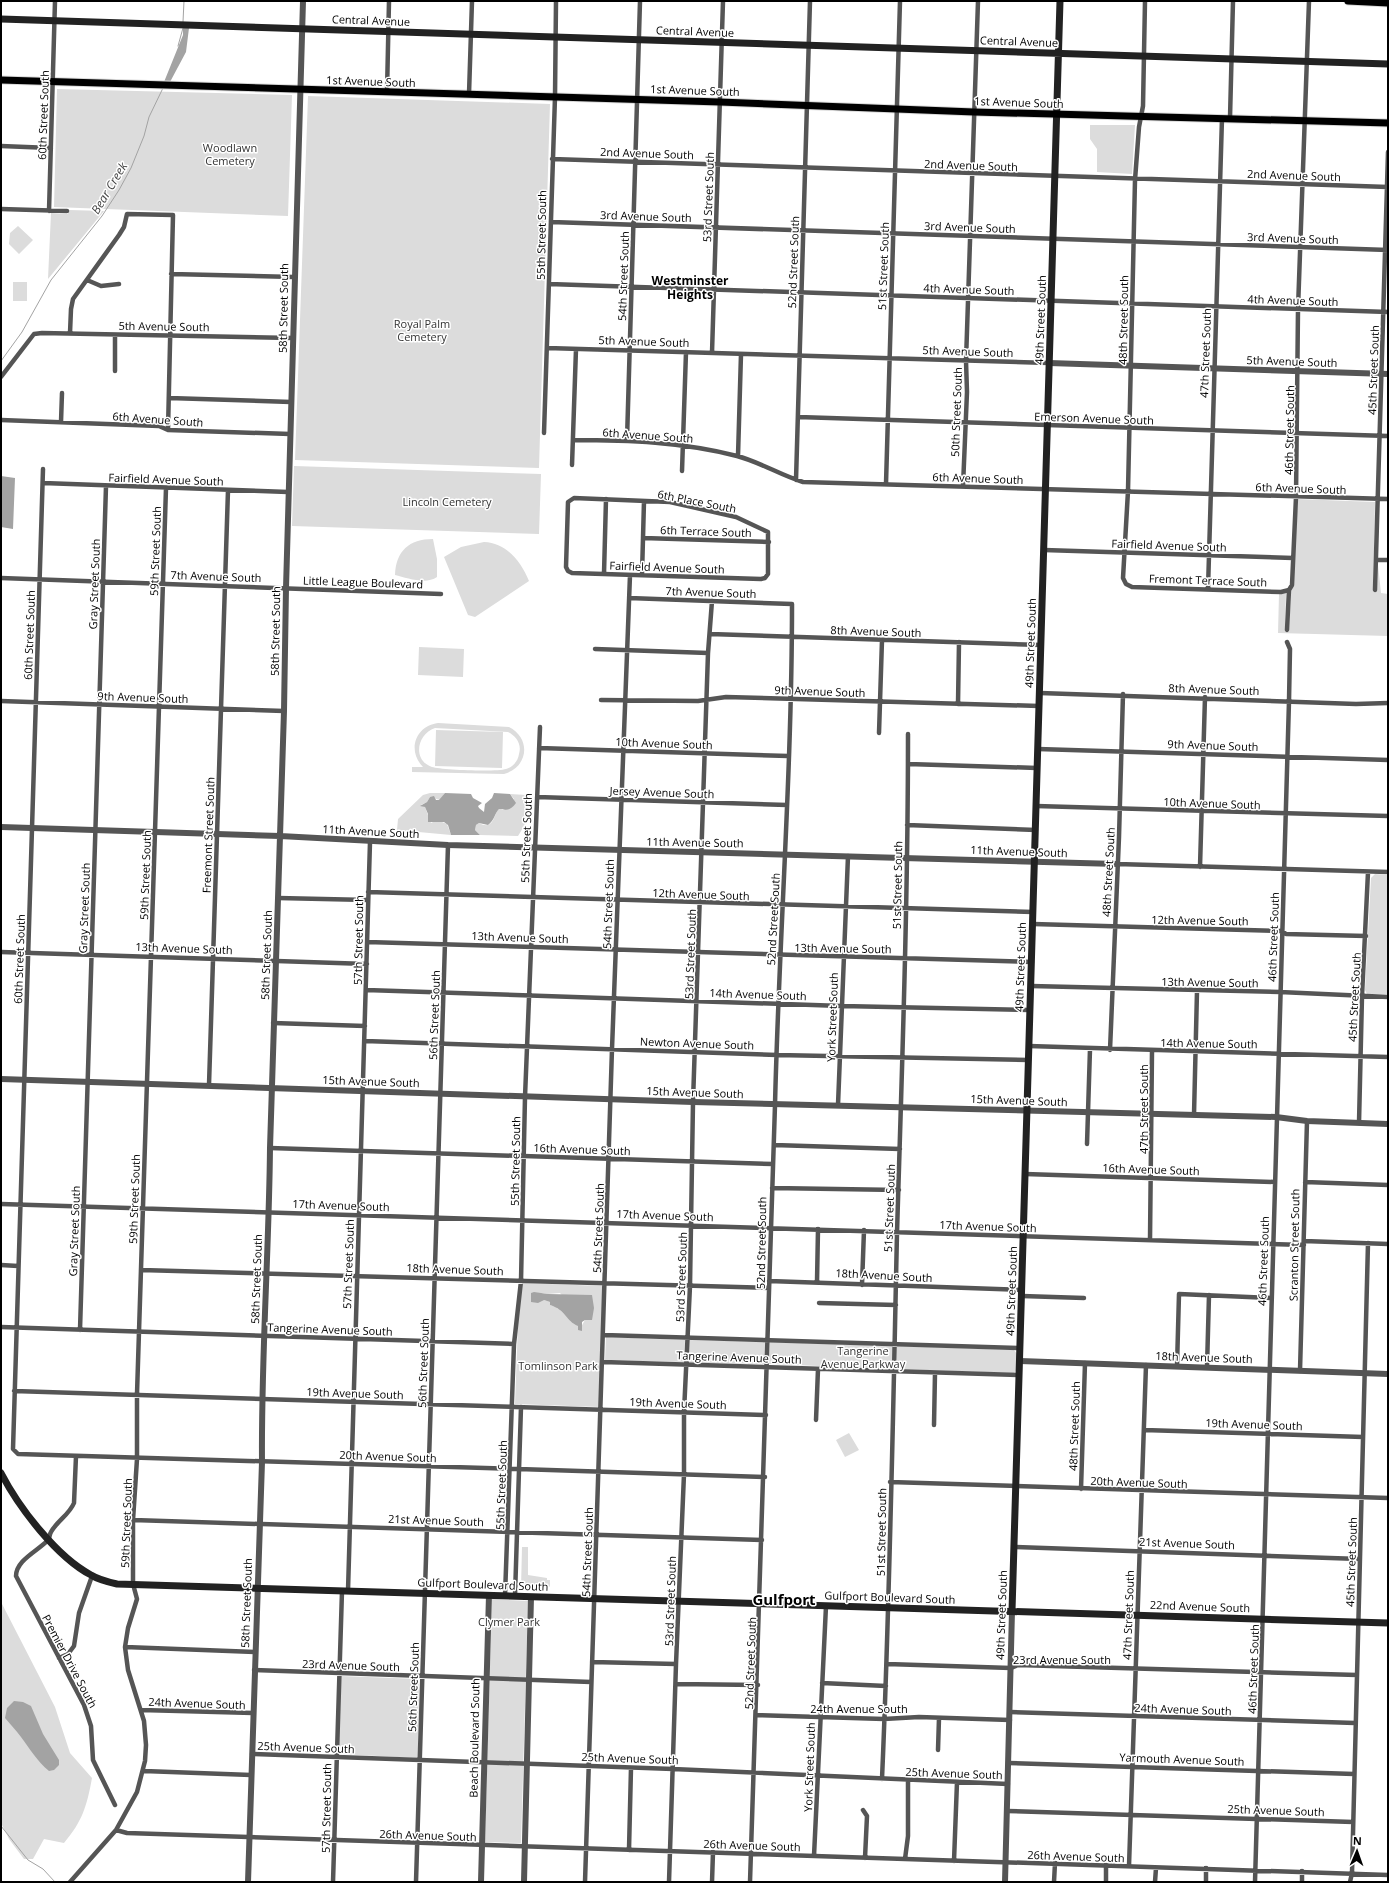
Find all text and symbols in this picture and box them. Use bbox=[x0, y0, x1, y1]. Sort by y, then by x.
street label: Central Avenue bbox=[332, 11, 410, 29]
street label: Central Avenue bbox=[656, 22, 734, 40]
street label: Central Avenue bbox=[980, 32, 1058, 50]
street label: 60th Street South bbox=[34, 70, 52, 160]
street label: 1st Avenue South bbox=[326, 72, 416, 90]
street label: 1st Avenue South bbox=[650, 81, 740, 99]
street label: 1st Avenue South bbox=[974, 93, 1064, 111]
park label: Woodlawn Cemetery bbox=[203, 140, 257, 168]
street label: 2nd Avenue South bbox=[600, 144, 694, 162]
street label: 53rd Street South bbox=[699, 152, 717, 242]
street label: 2nd Avenue South bbox=[924, 156, 1018, 174]
water label: Bear Creek bbox=[87, 158, 132, 217]
street label: 2nd Avenue South bbox=[1247, 166, 1341, 184]
street label: 55th Street South bbox=[533, 190, 549, 280]
street label: 3rd Avenue South bbox=[600, 207, 692, 225]
street label: 52nd Street South bbox=[784, 215, 802, 309]
street label: 3rd Avenue South bbox=[924, 218, 1016, 236]
street label: 51st Street South bbox=[874, 222, 892, 310]
street label: 3rd Avenue South bbox=[1247, 229, 1339, 247]
street label: 54th Street South bbox=[614, 231, 632, 321]
street label: 58th Street South bbox=[275, 263, 291, 353]
district label: Westminster Heights bbox=[652, 272, 729, 303]
street label: 49th Street South bbox=[1031, 275, 1049, 365]
street label: 48th Street South bbox=[1115, 275, 1131, 365]
street label: 4th Avenue South bbox=[923, 280, 1015, 298]
street label: 4th Avenue South bbox=[1247, 291, 1339, 309]
street label: 47th Street South bbox=[1196, 308, 1214, 398]
park label: Royal Palm Cemetery bbox=[394, 316, 450, 344]
street label: 5th Avenue South bbox=[118, 318, 210, 334]
street label: 45th Street South bbox=[1364, 325, 1382, 415]
street label: 5th Avenue South bbox=[598, 332, 690, 350]
street label: 5th Avenue South bbox=[922, 342, 1014, 360]
street label: 5th Avenue South bbox=[1246, 352, 1338, 370]
street label: 50th Street South bbox=[947, 367, 965, 457]
street label: 46th Street South bbox=[1281, 385, 1297, 475]
street label: 6th Avenue South bbox=[112, 408, 204, 430]
street label: Emerson Avenue South bbox=[1034, 408, 1154, 428]
street label: 6th Avenue South bbox=[602, 424, 694, 446]
street label: Fairfield Avenue South bbox=[108, 469, 224, 489]
street label: 6th Avenue South bbox=[932, 469, 1024, 487]
street label: 6th Avenue South bbox=[1255, 479, 1347, 497]
street label: 6th Place South bbox=[656, 486, 738, 516]
park label: Lincoln Cemetery bbox=[402, 494, 492, 509]
street label: 59th Street South bbox=[146, 506, 164, 596]
street label: 6th Terrace South bbox=[660, 522, 752, 540]
street label: Fairfield Avenue South bbox=[1111, 535, 1227, 555]
street label: Gray Street South bbox=[85, 538, 103, 630]
street label: Fairfield Avenue South bbox=[609, 557, 725, 577]
street label: 7th Avenue South bbox=[170, 567, 262, 585]
street label: Fremont Terrace South bbox=[1149, 570, 1267, 590]
street label: Little League Boulevard bbox=[303, 572, 423, 592]
street label: 7th Avenue South bbox=[665, 583, 757, 601]
street label: 58th Street South bbox=[267, 586, 283, 676]
street label: 60th Street South bbox=[20, 590, 38, 680]
street label: 49th Street South bbox=[1021, 598, 1039, 688]
street label: 8th Avenue South bbox=[830, 622, 922, 640]
street label: 8th Avenue South bbox=[1168, 680, 1260, 698]
street label: 9th Avenue South bbox=[774, 682, 866, 700]
street label: 9th Avenue South bbox=[97, 688, 189, 706]
street label: 10th Avenue South bbox=[615, 734, 713, 752]
street label: 9th Avenue South bbox=[1167, 736, 1259, 754]
street label: Freemont Street South bbox=[198, 777, 218, 893]
street label: Jersey Avenue South bbox=[608, 783, 715, 801]
street label: 55th Street South bbox=[517, 793, 535, 883]
street label: 10th Avenue South bbox=[1163, 794, 1261, 812]
street label: 11th Avenue South bbox=[322, 821, 420, 841]
street label: 48th Street South bbox=[1098, 827, 1118, 917]
street label: 59th Street South bbox=[136, 830, 154, 920]
street label: 11th Avenue South bbox=[646, 834, 744, 850]
street label: 51st Street South bbox=[889, 841, 905, 929]
street label: 11th Avenue South bbox=[970, 842, 1068, 860]
street label: 54th Street South bbox=[599, 859, 617, 949]
street label: Gray Street South bbox=[75, 862, 93, 954]
street label: 52nd Street South bbox=[763, 872, 783, 966]
street label: 12th Avenue South bbox=[652, 885, 750, 903]
street label: 46th Street South bbox=[1264, 892, 1282, 982]
street label: 57th Street South bbox=[350, 895, 366, 985]
street label: 53rd Street South bbox=[681, 909, 699, 999]
street label: 58th Street South bbox=[257, 910, 275, 1000]
street label: 12th Avenue South bbox=[1151, 912, 1249, 928]
street label: 60th Street South bbox=[10, 914, 28, 1004]
street label: 49th Street South bbox=[1011, 922, 1029, 1012]
street label: 13th Avenue South bbox=[471, 928, 569, 946]
street label: 13th Avenue South bbox=[135, 939, 233, 957]
street label: 13th Avenue South bbox=[794, 940, 892, 956]
street label: 45th Street South bbox=[1344, 952, 1364, 1042]
street label: 56th Street South bbox=[425, 970, 443, 1060]
street label: York Street South bbox=[823, 972, 841, 1062]
street label: 13th Avenue South bbox=[1161, 974, 1259, 990]
street label: 14th Avenue South bbox=[709, 985, 807, 1003]
street label: Newton Avenue South bbox=[640, 1034, 754, 1052]
street label: 14th Avenue South bbox=[1160, 1035, 1258, 1051]
street label: 47th Street South bbox=[1136, 1064, 1151, 1154]
street label: 15th Avenue South bbox=[322, 1072, 420, 1090]
street label: 15th Avenue South bbox=[646, 1083, 744, 1101]
street label: 15th Avenue South bbox=[970, 1091, 1068, 1109]
street label: 55th Street South bbox=[507, 1116, 523, 1206]
street label: 16th Avenue South bbox=[533, 1140, 631, 1158]
street label: 59th Street South bbox=[125, 1154, 143, 1244]
street label: 16th Avenue South bbox=[1102, 1160, 1200, 1178]
street label: 51st Street South bbox=[880, 1164, 898, 1252]
street label: 54th Street South bbox=[589, 1183, 607, 1273]
street label: Gray Street South bbox=[65, 1185, 83, 1277]
street label: Scranton Street South bbox=[1286, 1189, 1302, 1301]
street label: 17th Avenue South bbox=[292, 1196, 390, 1214]
street label: 52nd Street South bbox=[753, 1197, 769, 1289]
street label: 17th Avenue South bbox=[616, 1206, 714, 1224]
street label: 46th Street South bbox=[1254, 1216, 1272, 1306]
street label: 17th Avenue South bbox=[939, 1217, 1037, 1235]
street label: 57th Street South bbox=[339, 1219, 357, 1309]
street label: 53rd Street South bbox=[672, 1232, 690, 1322]
street label: 58th Street South bbox=[247, 1234, 265, 1324]
street label: 49th Street South bbox=[1002, 1246, 1020, 1336]
street label: 18th Avenue South bbox=[406, 1260, 504, 1278]
street label: 18th Avenue South bbox=[835, 1265, 933, 1285]
street label: 56th Street South bbox=[414, 1318, 432, 1408]
street label: Tangerine Avenue South bbox=[267, 1319, 393, 1339]
park label: Tangerine Avenue Parkway bbox=[821, 1343, 906, 1371]
street label: Tangerine Avenue South bbox=[676, 1347, 802, 1367]
street label: 18th Avenue South bbox=[1155, 1348, 1253, 1366]
park label: Tomlinson Park bbox=[518, 1358, 598, 1373]
street label: 48th Street South bbox=[1065, 1381, 1083, 1471]
street label: 19th Avenue South bbox=[306, 1384, 404, 1402]
street label: 19th Avenue South bbox=[629, 1394, 727, 1412]
street label: 19th Avenue South bbox=[1205, 1415, 1303, 1433]
street label: 55th Street South bbox=[492, 1440, 510, 1530]
street label: 20th Avenue South bbox=[339, 1447, 437, 1465]
street label: 20th Avenue South bbox=[1090, 1473, 1188, 1491]
street label: 59th Street South bbox=[117, 1478, 135, 1568]
street label: 51st Street South bbox=[873, 1488, 889, 1576]
street label: 54th Street South bbox=[578, 1507, 596, 1597]
street label: 21st Avenue South bbox=[388, 1511, 484, 1529]
street label: 45th Street South bbox=[1342, 1517, 1360, 1607]
street label: 21st Avenue South bbox=[1139, 1534, 1235, 1552]
street label: 53rd Street South bbox=[661, 1556, 679, 1646]
street label: 58th Street South bbox=[237, 1558, 255, 1648]
street label: 49th Street South bbox=[992, 1570, 1010, 1660]
street label: 47th Street South bbox=[1119, 1570, 1137, 1660]
street label: Gulfport Boulevard South bbox=[417, 1574, 549, 1594]
street label: Gulfport Boulevard South bbox=[824, 1587, 956, 1607]
district label: Gulfport bbox=[752, 1589, 816, 1609]
street label: 22nd Avenue South bbox=[1150, 1597, 1250, 1615]
street label: Premier Drive South bbox=[39, 1612, 101, 1710]
park label: Clymer Park bbox=[478, 1614, 540, 1629]
street label: 52nd Street South bbox=[741, 1616, 759, 1710]
street label: 46th Street South bbox=[1244, 1624, 1262, 1714]
street label: 56th Street South bbox=[404, 1642, 422, 1732]
street label: 23rd Avenue South bbox=[1013, 1652, 1111, 1667]
street label: 23rd Avenue South bbox=[302, 1656, 400, 1674]
street label: Beach Boulevard South bbox=[465, 1678, 483, 1798]
street label: 24th Avenue South bbox=[148, 1694, 246, 1712]
street label: 24th Avenue South bbox=[1134, 1700, 1232, 1718]
street label: 24th Avenue South bbox=[810, 1701, 908, 1716]
street label: York Street South bbox=[800, 1722, 818, 1812]
street label: 25th Avenue South bbox=[257, 1738, 355, 1756]
street label: 25th Avenue South bbox=[581, 1749, 679, 1767]
street label: Yarmouth Avenue South bbox=[1119, 1749, 1245, 1769]
street label: 57th Street South bbox=[318, 1763, 334, 1853]
street label: 25th Avenue South bbox=[905, 1764, 1003, 1782]
street label: 25th Avenue South bbox=[1227, 1801, 1325, 1819]
street label: 26th Avenue South bbox=[379, 1826, 477, 1844]
north arrow bbox=[1337, 1831, 1377, 1871]
text: N bbox=[1353, 1833, 1362, 1848]
street label: 26th Avenue South bbox=[703, 1836, 801, 1854]
street label: 26th Avenue South bbox=[1027, 1847, 1125, 1865]

